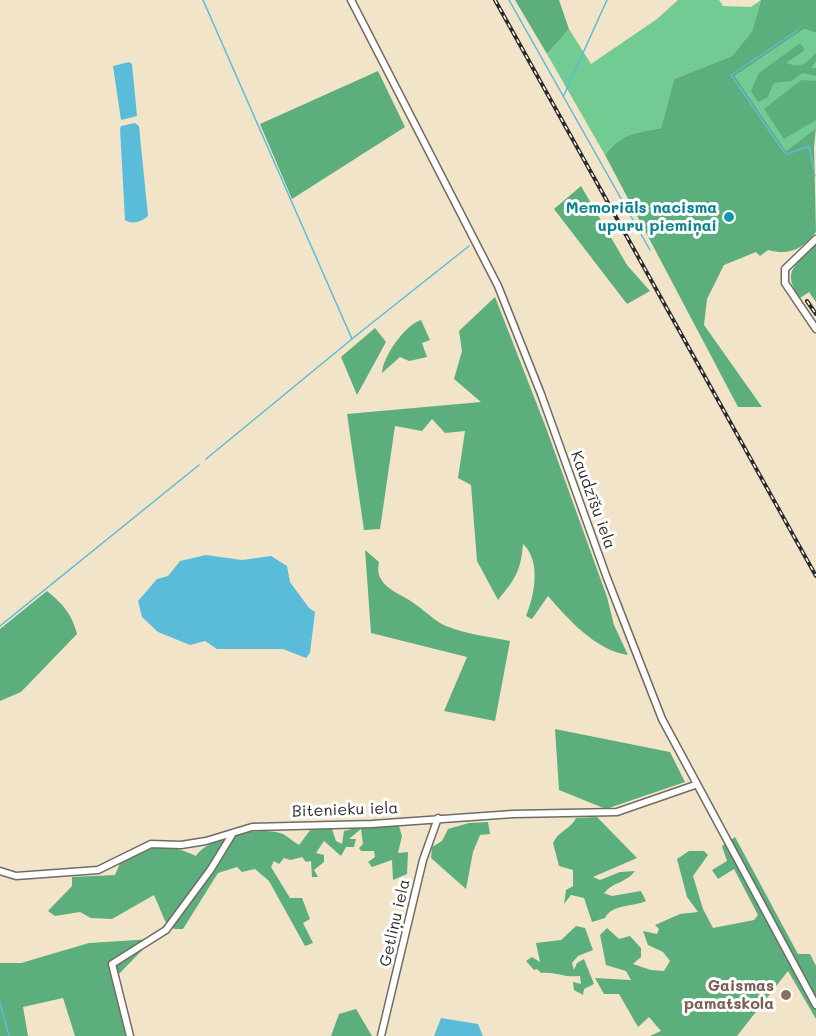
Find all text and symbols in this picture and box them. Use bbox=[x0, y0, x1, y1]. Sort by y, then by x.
place label: Memoriāls nacisma upuru piemiņai bbox=[566, 198, 717, 236]
marker: Memoriāls nacisma upuru piemiņai bbox=[722, 210, 736, 224]
street label: Kaudzīšu iela bbox=[566, 448, 620, 552]
street label: Bitenieku iela bbox=[291, 799, 399, 821]
street label: Getliņu iela bbox=[376, 877, 414, 969]
place label: Gaismas pamatskola bbox=[684, 976, 774, 1014]
marker: Gaismas pamatskola bbox=[779, 988, 793, 1002]

